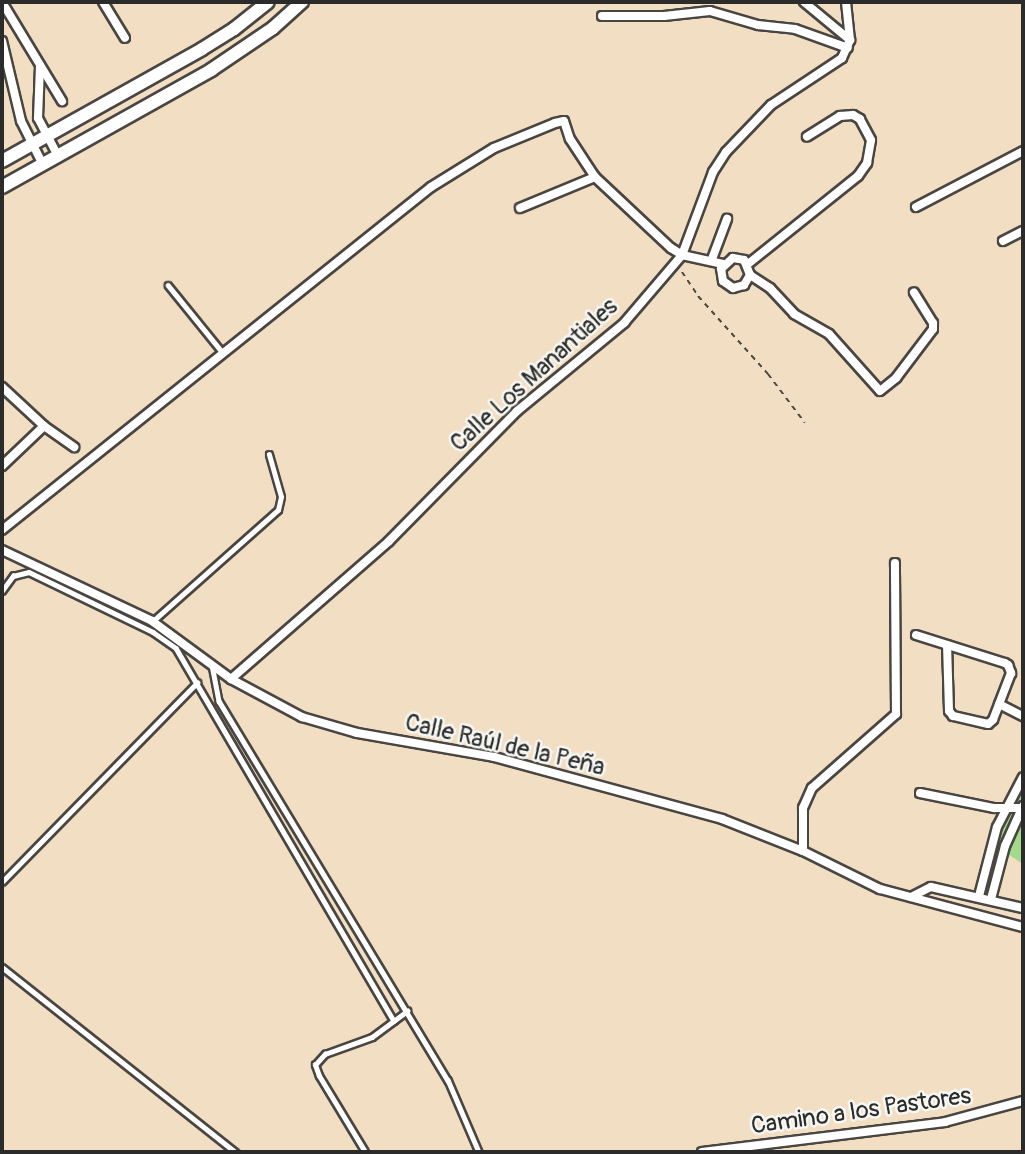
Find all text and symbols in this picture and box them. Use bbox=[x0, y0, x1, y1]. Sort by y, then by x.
street label: Calle Los Manantiales bbox=[444, 292, 624, 458]
street label: Calle Raúl de la Peña bbox=[402, 708, 608, 782]
street label: Camino a los Pastores bbox=[749, 1081, 973, 1141]

